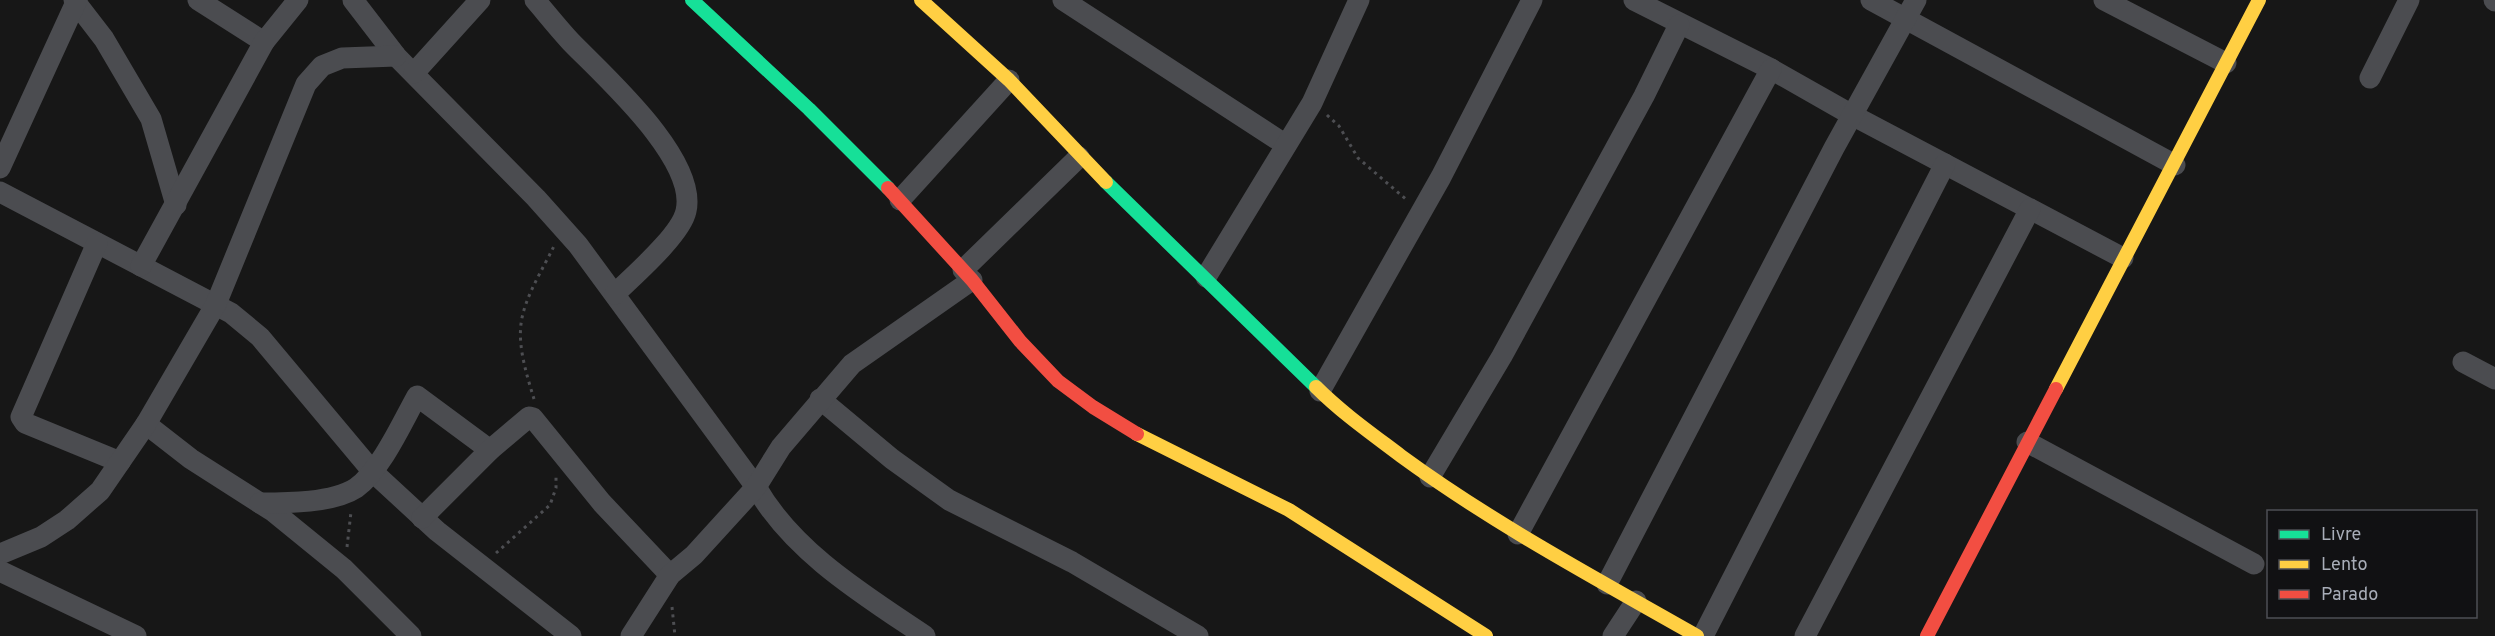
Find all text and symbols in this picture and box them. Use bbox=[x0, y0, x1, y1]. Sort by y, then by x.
legend bbox=[2267, 510, 2477, 618]
text: Livre bbox=[2321, 524, 2361, 547]
text: Lento bbox=[2321, 554, 2367, 577]
text: Parado bbox=[2321, 584, 2378, 607]

